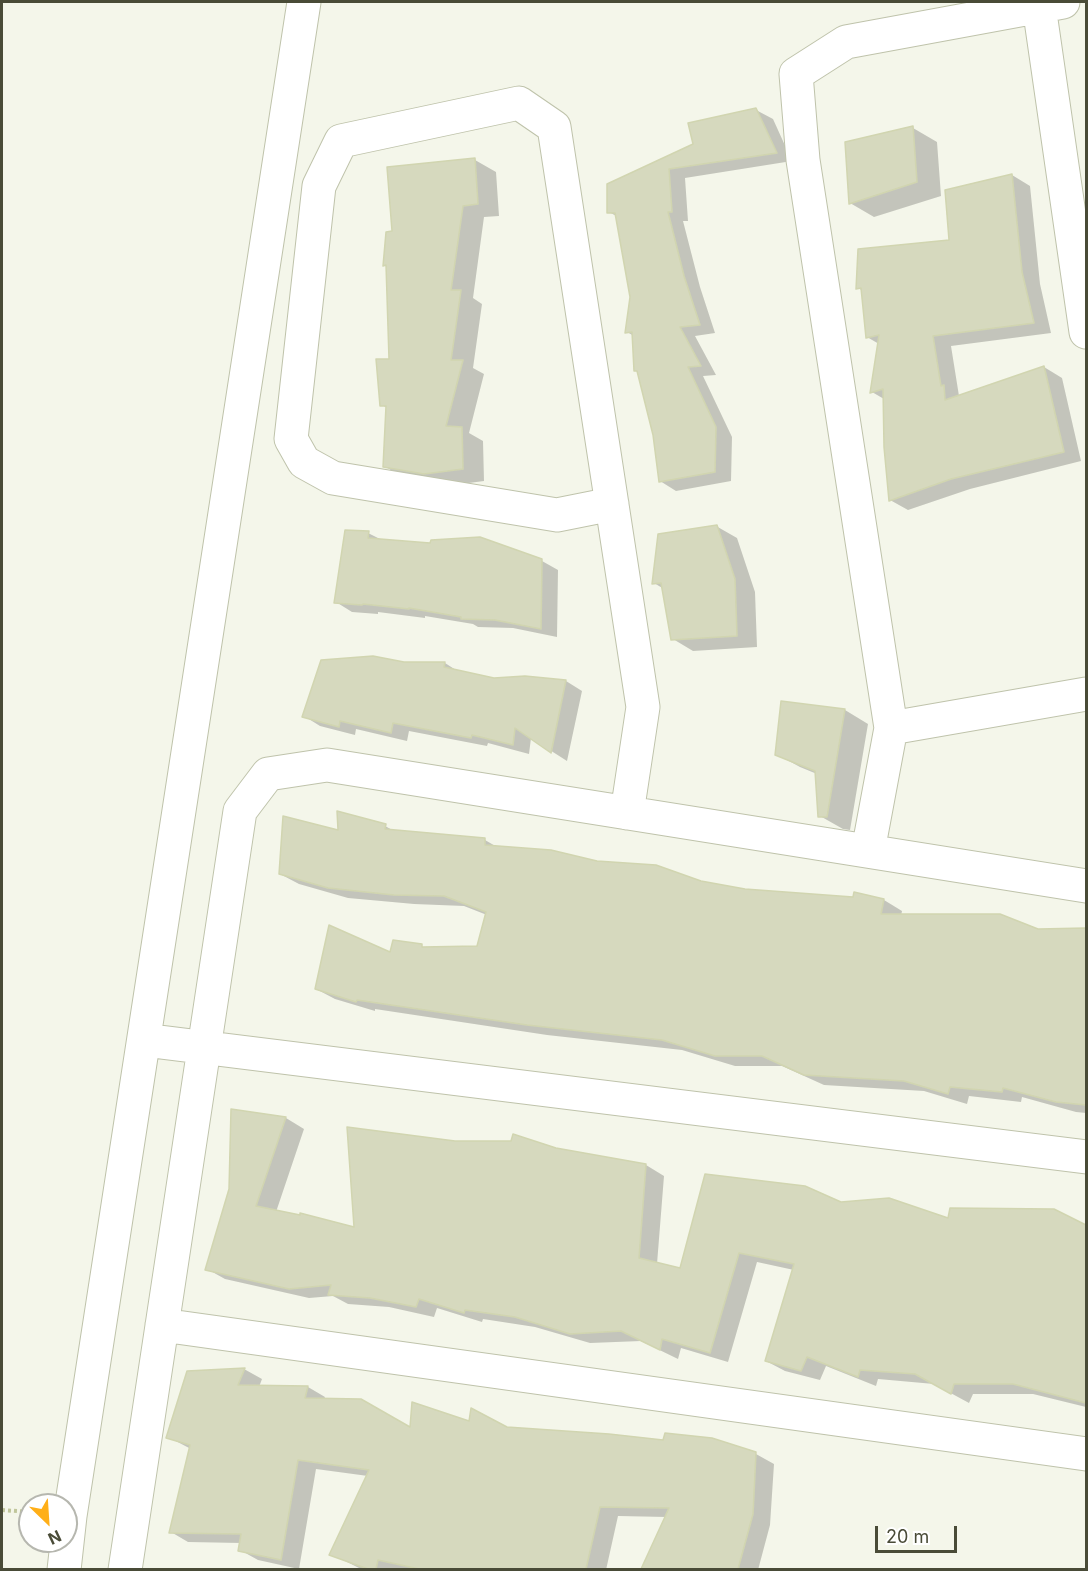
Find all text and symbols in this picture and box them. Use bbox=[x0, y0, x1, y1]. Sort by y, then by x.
north arrow bbox=[18, 1493, 78, 1553]
scale bar bbox=[878, 1514, 960, 1552]
text: N bbox=[45, 1526, 65, 1549]
text: 20 m bbox=[886, 1526, 929, 1547]

